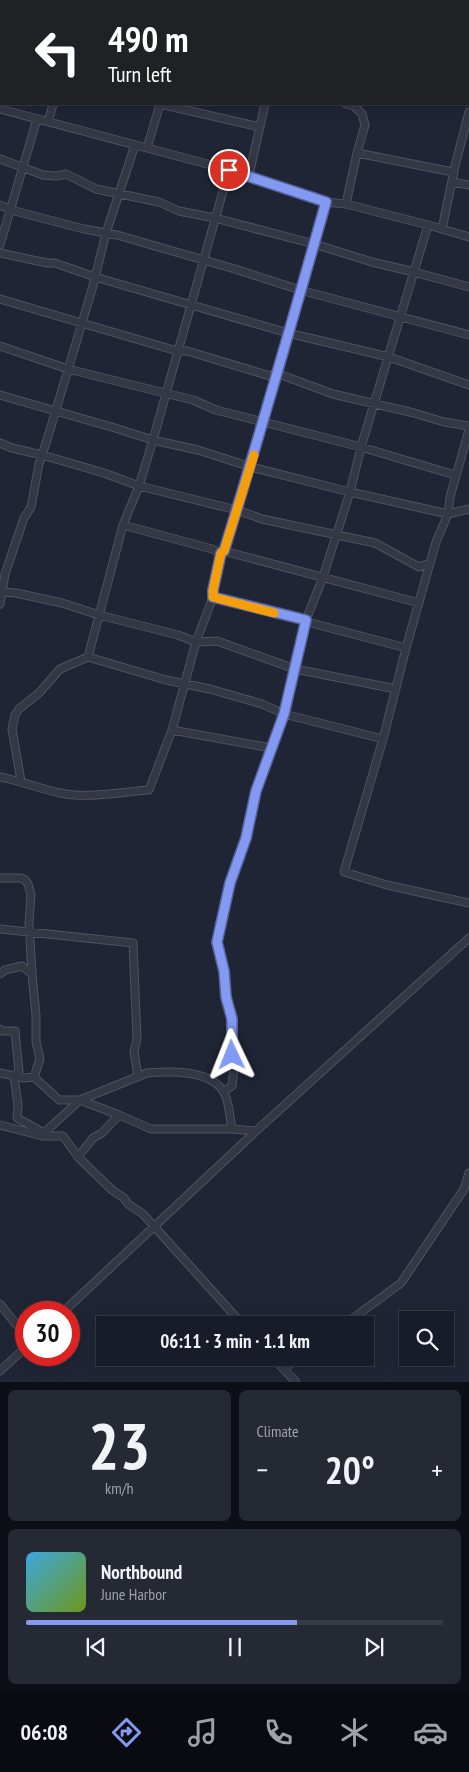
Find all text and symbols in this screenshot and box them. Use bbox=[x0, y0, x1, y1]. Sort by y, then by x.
text: 490 m bbox=[108, 16, 189, 62]
icon: left bbox=[25, 20, 90, 85]
text: Turn left bbox=[108, 60, 172, 88]
pin bbox=[208, 149, 250, 191]
icon: arrive bbox=[215, 156, 243, 184]
position arrow bbox=[205, 1028, 257, 1080]
speed limit sign: 30 bbox=[15, 1301, 80, 1366]
map controls bbox=[399, 1311, 454, 1366]
button: search bbox=[399, 1311, 454, 1366]
text: 06:11 · 3 min · 1.1 km bbox=[160, 1329, 310, 1353]
text: 23 bbox=[88, 1403, 150, 1487]
text: Climate bbox=[257, 1421, 299, 1441]
text: 20° bbox=[325, 1445, 375, 1494]
text: − bbox=[257, 1451, 268, 1488]
text: + bbox=[431, 1451, 443, 1488]
text: km/h bbox=[105, 1478, 133, 1498]
text: Northbound bbox=[101, 1560, 182, 1584]
text: June Harbor bbox=[101, 1584, 166, 1604]
icon: previous bbox=[82, 1633, 110, 1661]
icon: pause bbox=[221, 1633, 249, 1661]
icon: next bbox=[360, 1633, 388, 1661]
icon: directions bbox=[109, 1715, 144, 1750]
icon: music bbox=[185, 1715, 220, 1750]
icon: phone bbox=[261, 1715, 296, 1750]
icon: climate bbox=[337, 1715, 372, 1750]
icon: car bbox=[413, 1715, 448, 1750]
text: 06:08 bbox=[21, 1718, 68, 1746]

